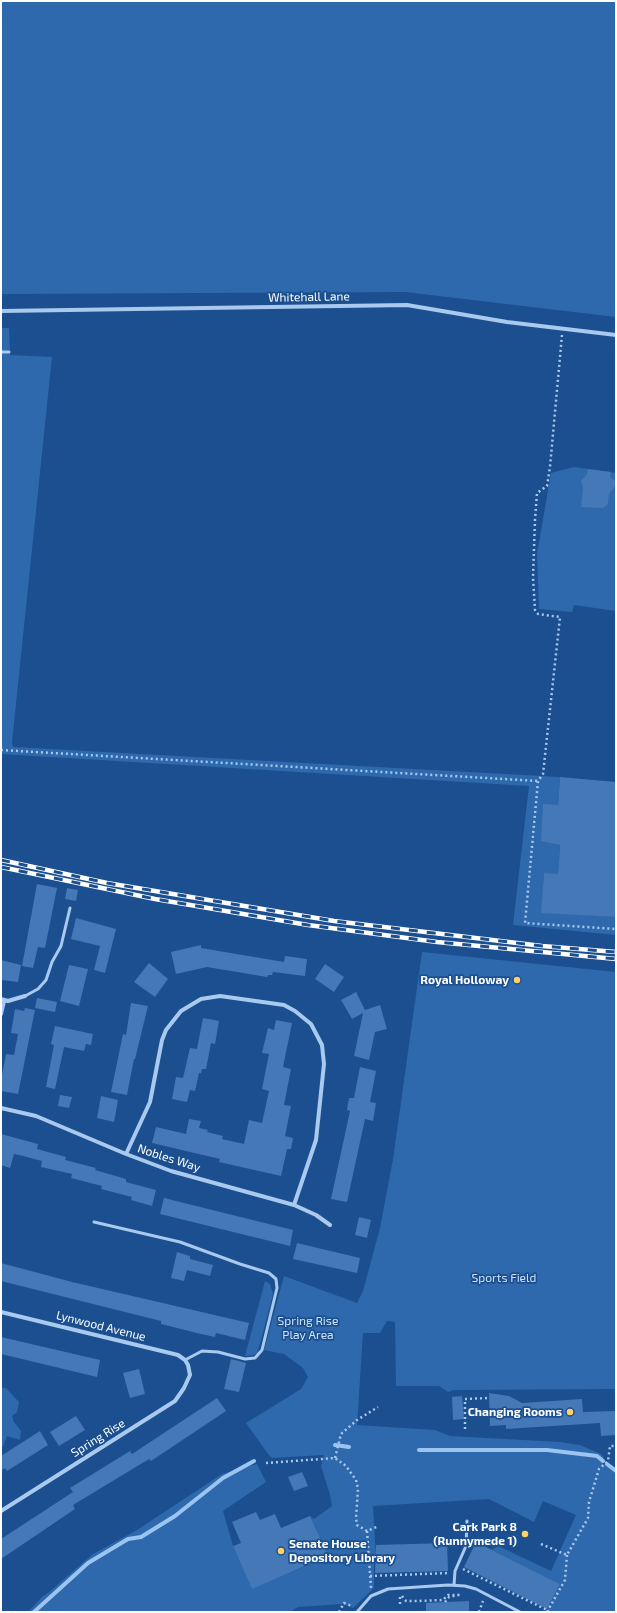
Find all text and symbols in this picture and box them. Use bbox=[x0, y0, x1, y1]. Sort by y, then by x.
street label: Whitehall Lane bbox=[268, 289, 350, 305]
place label: Royal Holloway bbox=[420, 973, 509, 987]
marker: Royal Holloway bbox=[512, 975, 522, 985]
street label: Nobles Way bbox=[136, 1141, 202, 1175]
park label: Sports Field bbox=[472, 1271, 536, 1285]
street label: Lynwood Avenue bbox=[55, 1308, 147, 1344]
park label: Spring Rise Play Area bbox=[278, 1314, 338, 1342]
place label: Changing Rooms bbox=[468, 1405, 562, 1419]
marker: Changing Rooms bbox=[565, 1407, 575, 1417]
street label: Spring Rise bbox=[68, 1416, 128, 1460]
place label: Cark Park 8 (Runnymede 1) bbox=[433, 1520, 517, 1548]
marker: Cark Park 8 (Runnymede 1) bbox=[520, 1529, 530, 1539]
place label: Senate House Depository Library bbox=[289, 1537, 395, 1565]
marker: Senate House Depository Library bbox=[276, 1546, 286, 1556]

